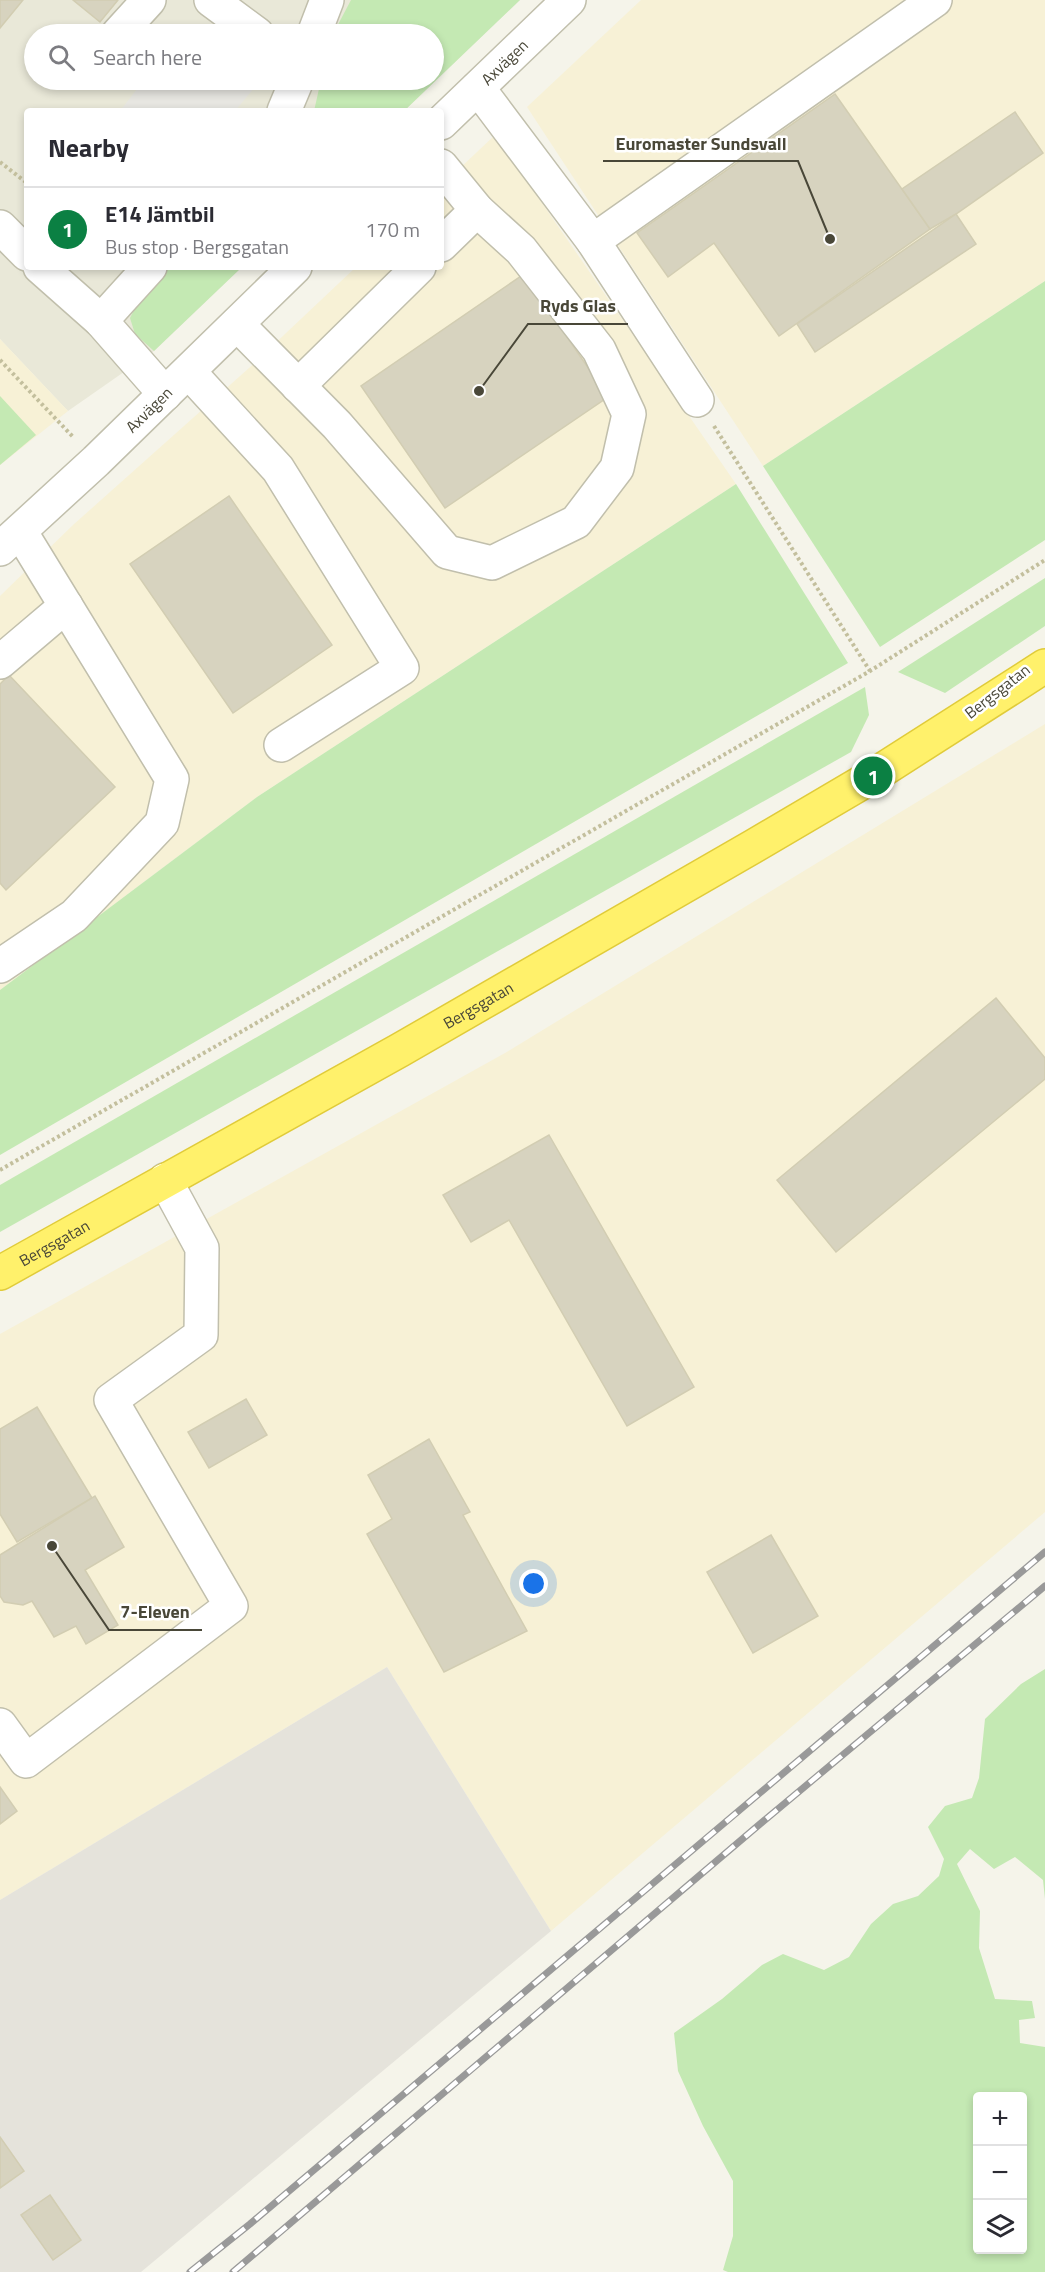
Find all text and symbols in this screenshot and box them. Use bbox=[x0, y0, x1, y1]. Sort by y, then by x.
search box bbox=[24, 24, 444, 90]
street label: Axvägen bbox=[475, 34, 533, 91]
text: Search here bbox=[93, 40, 202, 74]
icon: search bbox=[45, 41, 78, 74]
callout: Euromaster Sundsvall bbox=[603, 125, 798, 161]
text: Nearby bbox=[48, 128, 129, 167]
text: Euromaster Sundsvall bbox=[615, 130, 787, 157]
text: E14 Jämtbil bbox=[105, 197, 215, 231]
text: 1 bbox=[62, 214, 73, 245]
text: 170 m bbox=[365, 214, 420, 245]
text: Bus stop · Bergsgatan bbox=[105, 231, 289, 262]
callout: Ryds Glas bbox=[528, 288, 628, 324]
text: Ryds Glas bbox=[540, 292, 616, 319]
street label: Axvägen bbox=[120, 381, 178, 438]
street label: Bergsgatan bbox=[959, 658, 1035, 724]
pin: 1 bbox=[854, 754, 892, 798]
street label: Bergsgatan bbox=[438, 975, 518, 1035]
street label: Bergsgatan bbox=[14, 1213, 94, 1272]
your location bbox=[519, 1569, 548, 1598]
callout: 7-Eleven bbox=[109, 1594, 202, 1630]
text: 7-Eleven bbox=[120, 1598, 190, 1625]
map controls bbox=[973, 2092, 1027, 2254]
button: + bbox=[973, 2092, 1027, 2146]
button: − bbox=[973, 2146, 1027, 2200]
button: layers bbox=[973, 2200, 1027, 2254]

